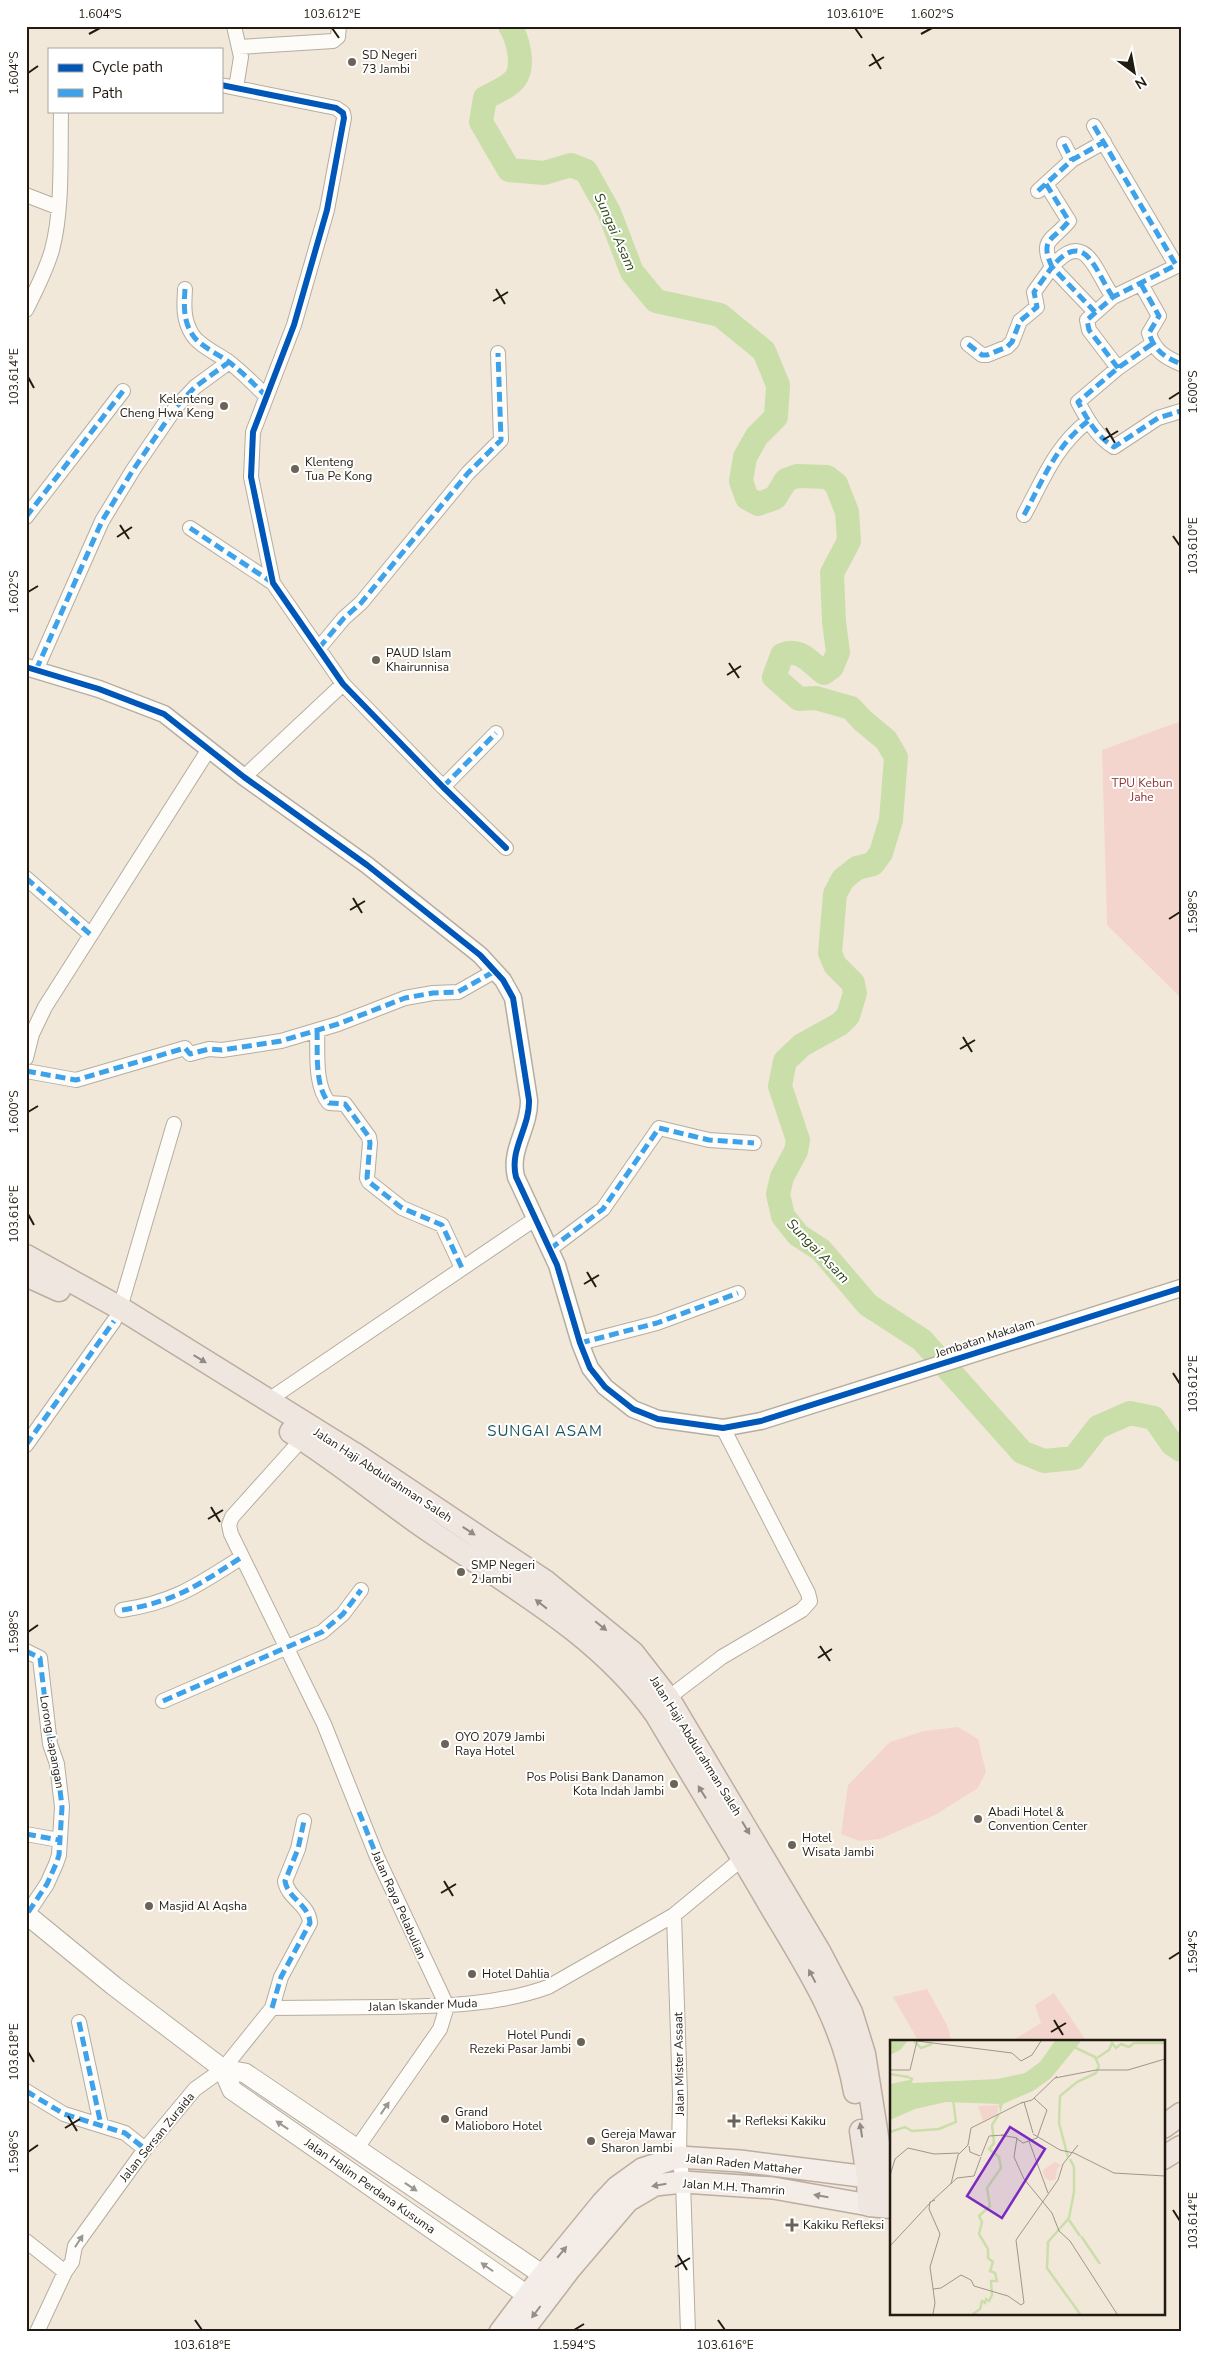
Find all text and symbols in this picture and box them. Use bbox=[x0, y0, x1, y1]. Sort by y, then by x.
text: 1.604°S bbox=[78, 6, 122, 22]
text: 103.612°E bbox=[303, 6, 361, 22]
text: 103.610°E bbox=[826, 6, 884, 22]
text: 1.602°S bbox=[910, 6, 954, 22]
place label: SD Negeri 73 Jambi bbox=[362, 47, 417, 77]
legend bbox=[48, 48, 222, 112]
north arrow bbox=[1110, 48, 1160, 98]
text: 1.604°S bbox=[6, 51, 22, 95]
marker: SD Negeri 73 Jambi bbox=[346, 56, 358, 68]
text: Cycle path bbox=[92, 57, 163, 77]
text: N bbox=[1131, 72, 1150, 93]
text: Path bbox=[92, 83, 123, 103]
water label: Sungai Asam bbox=[589, 190, 641, 274]
text: 103.614°E bbox=[6, 348, 22, 406]
text: 1.600°S bbox=[1185, 370, 1201, 414]
place label: Kelenteng Cheng Hwa Keng bbox=[120, 391, 214, 421]
marker: Kelenteng Cheng Hwa Keng bbox=[218, 400, 230, 412]
place label: Klenteng Tua Pe Kong bbox=[305, 454, 372, 484]
marker: Klenteng Tua Pe Kong bbox=[289, 463, 301, 475]
text: 103.610°E bbox=[1185, 517, 1201, 575]
text: 1.602°S bbox=[6, 570, 22, 614]
place label: PAUD Islam Khairunnisa bbox=[386, 645, 451, 675]
marker: PAUD Islam Khairunnisa bbox=[370, 654, 382, 666]
park label: TPU Kebun Jahe bbox=[1112, 775, 1172, 805]
text: 1.598°S bbox=[1185, 890, 1201, 934]
text: 1.600°S bbox=[6, 1090, 22, 1134]
text: 103.616°E bbox=[6, 1185, 22, 1243]
water label: Sungai Asam bbox=[782, 1214, 854, 1288]
street label: Jembatan Makalam bbox=[932, 1314, 1037, 1362]
one-way arrow bbox=[193, 1354, 206, 1363]
text: 103.612°E bbox=[1185, 1355, 1201, 1413]
district label: SUNGAI ASAM bbox=[487, 1421, 603, 1441]
street label: Jalan Haji Abdulrahman Saleh bbox=[310, 1424, 455, 1526]
one-way arrow bbox=[463, 1526, 476, 1536]
place label: SMP Negeri 2 Jambi bbox=[471, 1557, 535, 1587]
marker: SMP Negeri 2 Jambi bbox=[455, 1566, 467, 1578]
one-way arrow bbox=[535, 1599, 548, 1610]
text: 1.598°S bbox=[6, 1610, 22, 1654]
one-way arrow bbox=[594, 1621, 607, 1632]
street label: Jalan Haji Abdulrahman Saleh bbox=[646, 1672, 746, 1819]
street label: Lorong Lapangan bbox=[36, 1694, 68, 1790]
place label: OYO 2079 Jambi Raya Hotel bbox=[455, 1729, 545, 1759]
marker: OYO 2079 Jambi Raya Hotel bbox=[439, 1738, 451, 1750]
place label: Pos Polisi Bank Danamon Kota Indah Jambi bbox=[527, 1769, 664, 1799]
marker: Pos Polisi Bank Danamon Kota Indah Jambi bbox=[668, 1778, 680, 1790]
one-way arrow bbox=[697, 1785, 707, 1798]
place label: Abadi Hotel & Convention Center bbox=[988, 1804, 1088, 1834]
marker: Abadi Hotel & Convention Center bbox=[972, 1813, 984, 1825]
one-way arrow bbox=[741, 1821, 750, 1834]
place label: Hotel Wisata Jambi bbox=[802, 1830, 874, 1860]
marker: Hotel Wisata Jambi bbox=[786, 1839, 798, 1851]
street label: Jalan Raya Pelabulian bbox=[368, 1848, 430, 1962]
place label: Masjid Al Aqsha bbox=[159, 1898, 247, 1914]
marker: Masjid Al Aqsha bbox=[143, 1900, 155, 1912]
text: 1.594°S bbox=[1185, 1930, 1201, 1974]
place label: Hotel Dahlia bbox=[482, 1966, 550, 1982]
marker: Hotel Dahlia bbox=[466, 1968, 478, 1980]
one-way arrow bbox=[808, 1969, 816, 1984]
street label: Jalan Iskander Muda bbox=[367, 1995, 478, 2015]
street label: Jalan Mister Assaat bbox=[670, 2011, 688, 2117]
text: 103.618°E bbox=[6, 2023, 22, 2081]
place label: Hotel Pundi Rezeki Pasar Jambi bbox=[470, 2027, 571, 2057]
marker: Hotel Pundi Rezeki Pasar Jambi bbox=[575, 2036, 587, 2048]
inset map bbox=[890, 2040, 1164, 2316]
street label: Jalan Sersan Zuraida bbox=[115, 2089, 198, 2186]
one-way arrow bbox=[380, 2101, 390, 2115]
place label: Grand Malioboro Hotel bbox=[455, 2104, 543, 2134]
marker: Grand Malioboro Hotel bbox=[439, 2113, 451, 2125]
place label: Refleksi Kakiku bbox=[745, 2113, 826, 2129]
marker: Refleksi Kakiku bbox=[727, 2114, 741, 2128]
one-way arrow bbox=[275, 2120, 289, 2129]
one-way arrow bbox=[857, 2121, 865, 2137]
place label: Gereja Mawar Sharon Jambi bbox=[601, 2126, 677, 2156]
text: 1.596°S bbox=[6, 2130, 22, 2174]
street label: Jalan Halim Perdana Kusuma bbox=[301, 2134, 439, 2237]
marker: Gereja Mawar Sharon Jambi bbox=[585, 2135, 597, 2147]
street label: Jalan Raden Mattaher bbox=[684, 2150, 803, 2178]
street label: Jalan M.H. Thamrin bbox=[681, 2175, 786, 2199]
one-way arrow bbox=[404, 2182, 418, 2191]
one-way arrow bbox=[651, 2182, 667, 2190]
one-way arrow bbox=[812, 2192, 828, 2200]
text: 103.614°E bbox=[1185, 2192, 1201, 2250]
place label: Kakiku Refleksi bbox=[803, 2217, 884, 2233]
marker: Kakiku Refleksi bbox=[785, 2218, 799, 2232]
one-way arrow bbox=[74, 2234, 84, 2247]
one-way arrow bbox=[556, 2245, 567, 2258]
one-way arrow bbox=[481, 2262, 494, 2272]
one-way arrow bbox=[532, 2306, 542, 2319]
text: 103.618°E bbox=[173, 2337, 231, 2353]
text: 1.594°S bbox=[552, 2337, 596, 2353]
text: 103.616°E bbox=[696, 2337, 754, 2353]

